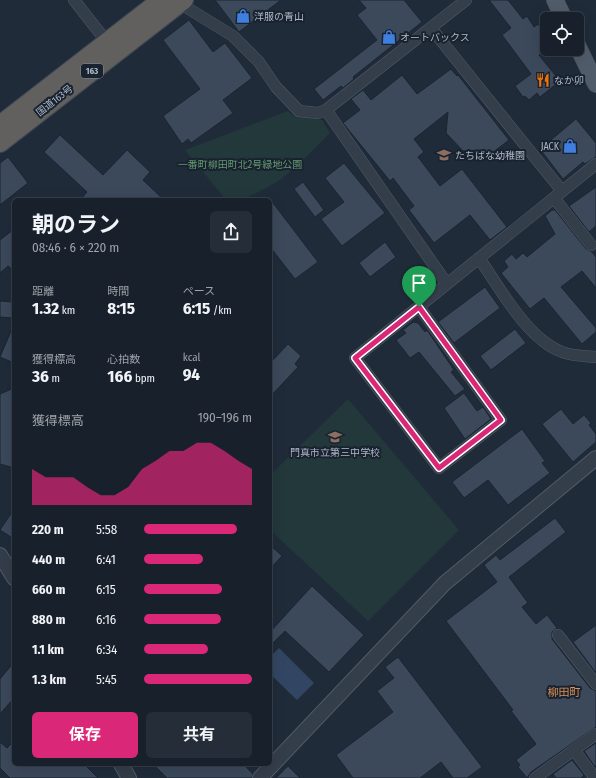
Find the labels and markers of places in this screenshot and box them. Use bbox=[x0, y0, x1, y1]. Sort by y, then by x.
shop icon: 洋服の青山 bbox=[235, 8, 251, 24]
place label: 洋服の青山 bbox=[254, 11, 304, 23]
shop icon: オートバックス bbox=[381, 29, 397, 45]
place label: オートバックス bbox=[400, 32, 470, 44]
restaurant icon: なか卯 bbox=[535, 72, 551, 88]
place label: なか卯 bbox=[554, 75, 584, 87]
shop icon: JACK bbox=[562, 138, 578, 154]
place label: JACK bbox=[541, 141, 560, 153]
school or university icon: たちばな幼稚園 bbox=[436, 147, 452, 163]
place label: たちばな幼稚園 bbox=[455, 150, 525, 162]
pin bbox=[402, 266, 436, 307]
school or university icon: 門真市立第三中学校 bbox=[327, 429, 343, 445]
place label: 門真市立第三中学校 bbox=[290, 447, 380, 459]

